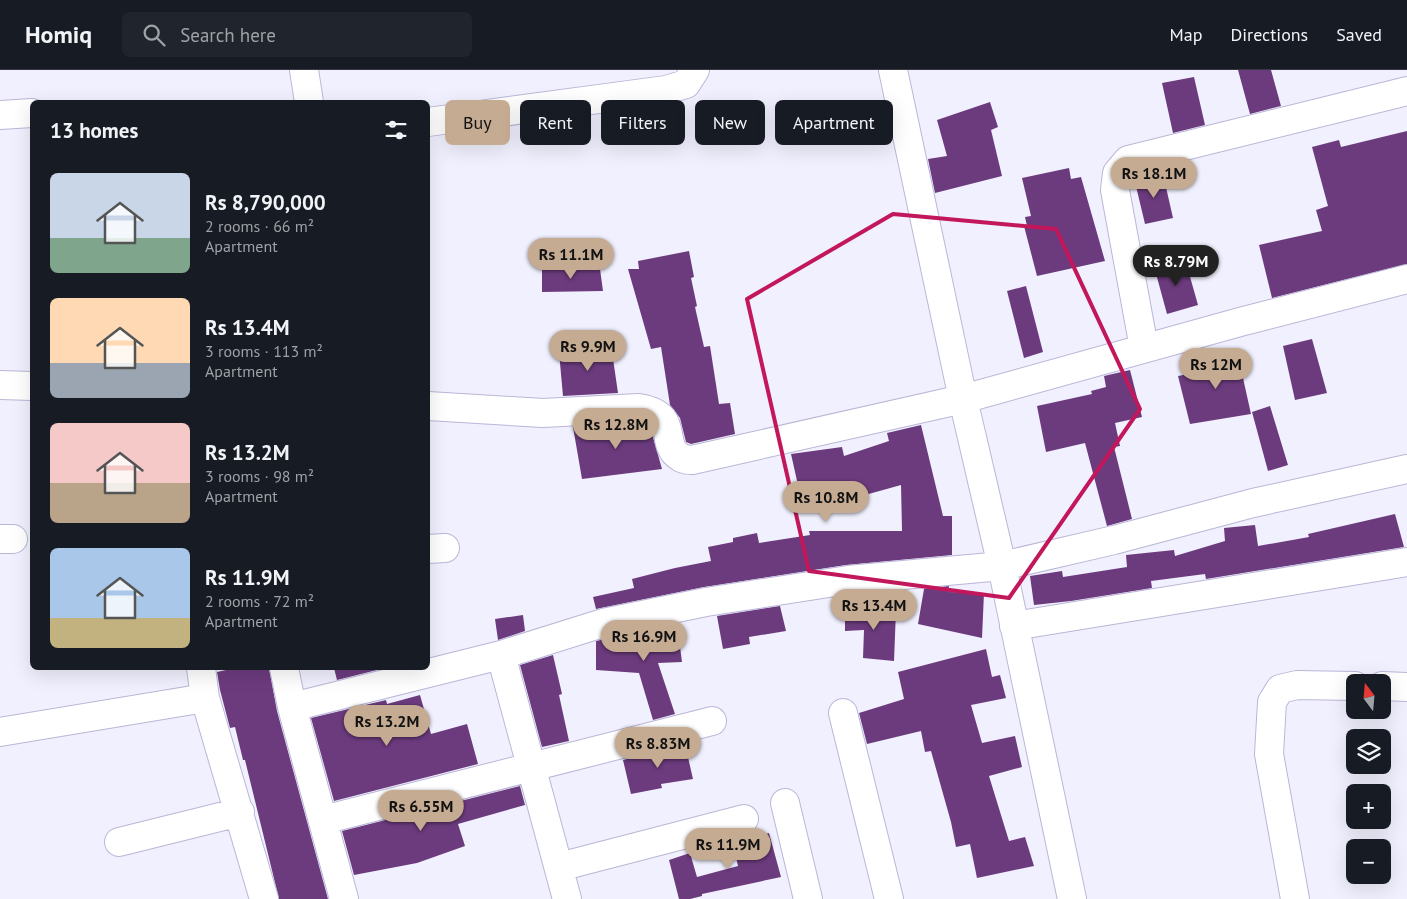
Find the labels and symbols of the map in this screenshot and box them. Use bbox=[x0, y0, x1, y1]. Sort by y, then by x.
pin: Rs 18.1M bbox=[1102, 156, 1206, 199]
pin: Rs 11.1M bbox=[519, 238, 623, 280]
pin: Rs 8.79M bbox=[1124, 244, 1228, 287]
pin: Rs 9.9M bbox=[542, 330, 634, 372]
pin: Rs 12M bbox=[1175, 348, 1257, 390]
pin: Rs 12.8M bbox=[564, 408, 668, 450]
pin: Rs 10.8M bbox=[774, 480, 878, 523]
pin: Rs 13.4M bbox=[822, 588, 926, 631]
pin: Rs 16.9M bbox=[592, 620, 696, 662]
north arrow bbox=[1346, 674, 1391, 719]
pin: Rs 13.2M bbox=[335, 704, 439, 747]
pin: Rs 8.83M bbox=[606, 726, 710, 769]
pin: Rs 6.55M bbox=[369, 790, 473, 832]
pin: Rs 11.9M bbox=[676, 828, 780, 870]

